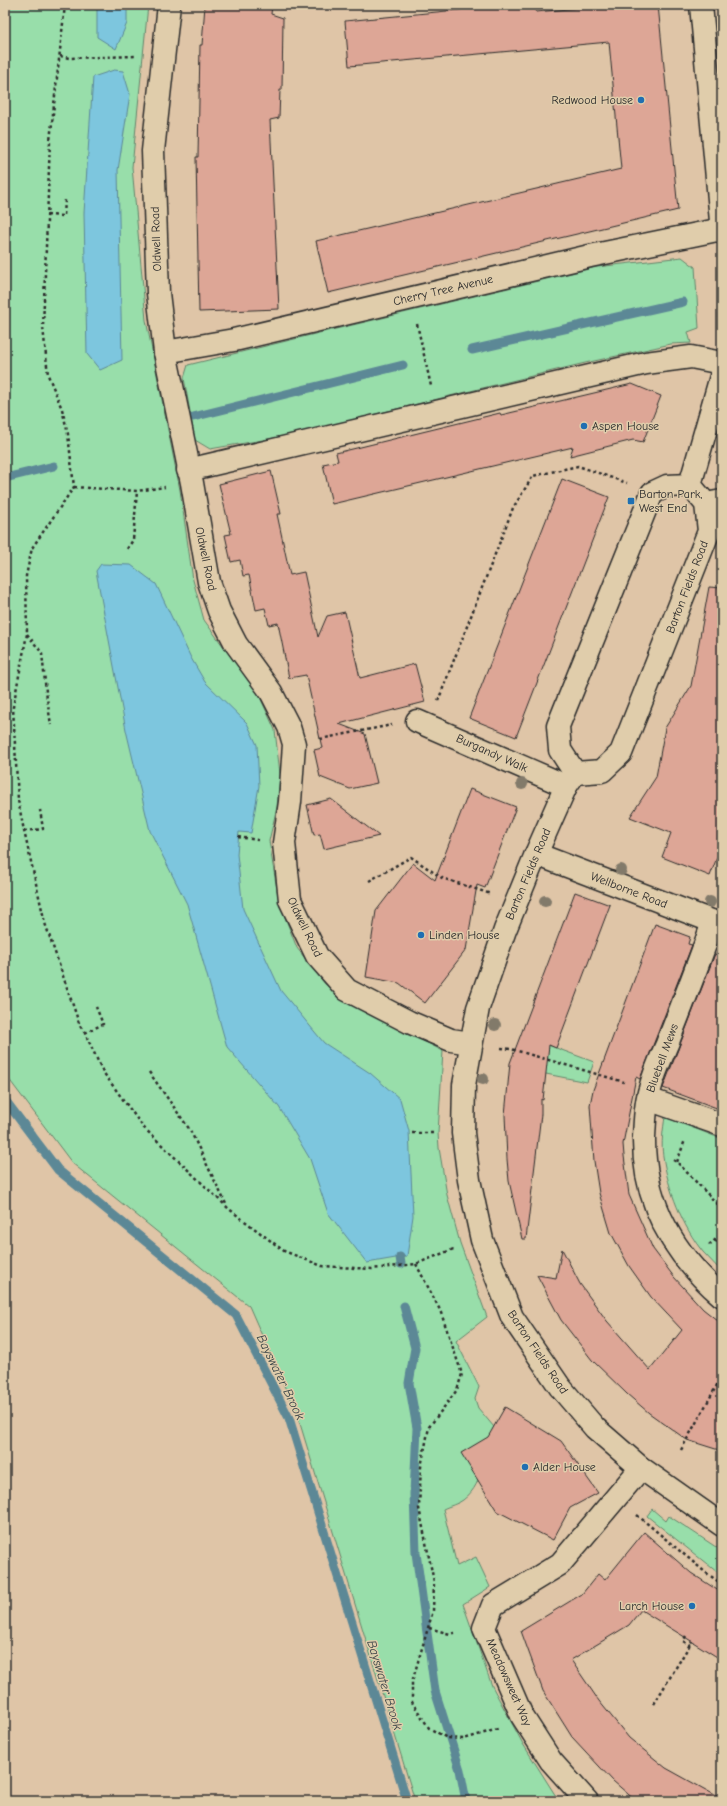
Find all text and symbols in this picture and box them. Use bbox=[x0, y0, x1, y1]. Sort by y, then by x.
place label: Redwood House bbox=[551, 93, 633, 107]
marker: Redwood House bbox=[636, 95, 646, 105]
street label: Oldwell Road bbox=[148, 206, 164, 272]
street label: Cherry Tree Avenue bbox=[392, 272, 494, 308]
place label: Aspen House bbox=[592, 419, 659, 433]
marker: Aspen House bbox=[579, 421, 589, 431]
place label: Barton Park, West End bbox=[639, 487, 702, 515]
marker: Barton Park, West End bbox=[626, 496, 636, 506]
street label: Oldwell Road bbox=[192, 526, 220, 592]
street label: Barton Fields Road bbox=[663, 539, 711, 635]
street label: Burgandy Walk bbox=[454, 731, 530, 775]
street label: Barton Fields Road bbox=[502, 826, 554, 922]
street label: Wellborne Road bbox=[589, 869, 669, 911]
street label: Oldwell Road bbox=[284, 895, 326, 959]
place label: Linden House bbox=[429, 928, 500, 942]
marker: Linden House bbox=[416, 930, 426, 940]
street label: Bluebell Mews bbox=[643, 1022, 681, 1094]
street label: Barton Fields Road bbox=[505, 1307, 571, 1397]
water label: Bayswater Brook bbox=[254, 1332, 308, 1423]
place label: Alder House bbox=[533, 1460, 596, 1474]
marker: Alder House bbox=[520, 1462, 530, 1472]
place label: Larch House bbox=[619, 1599, 684, 1613]
marker: Larch House bbox=[687, 1601, 697, 1611]
street label: Meadowsweet Way bbox=[483, 1636, 535, 1729]
water label: Bayswater Brook bbox=[364, 1638, 406, 1732]

